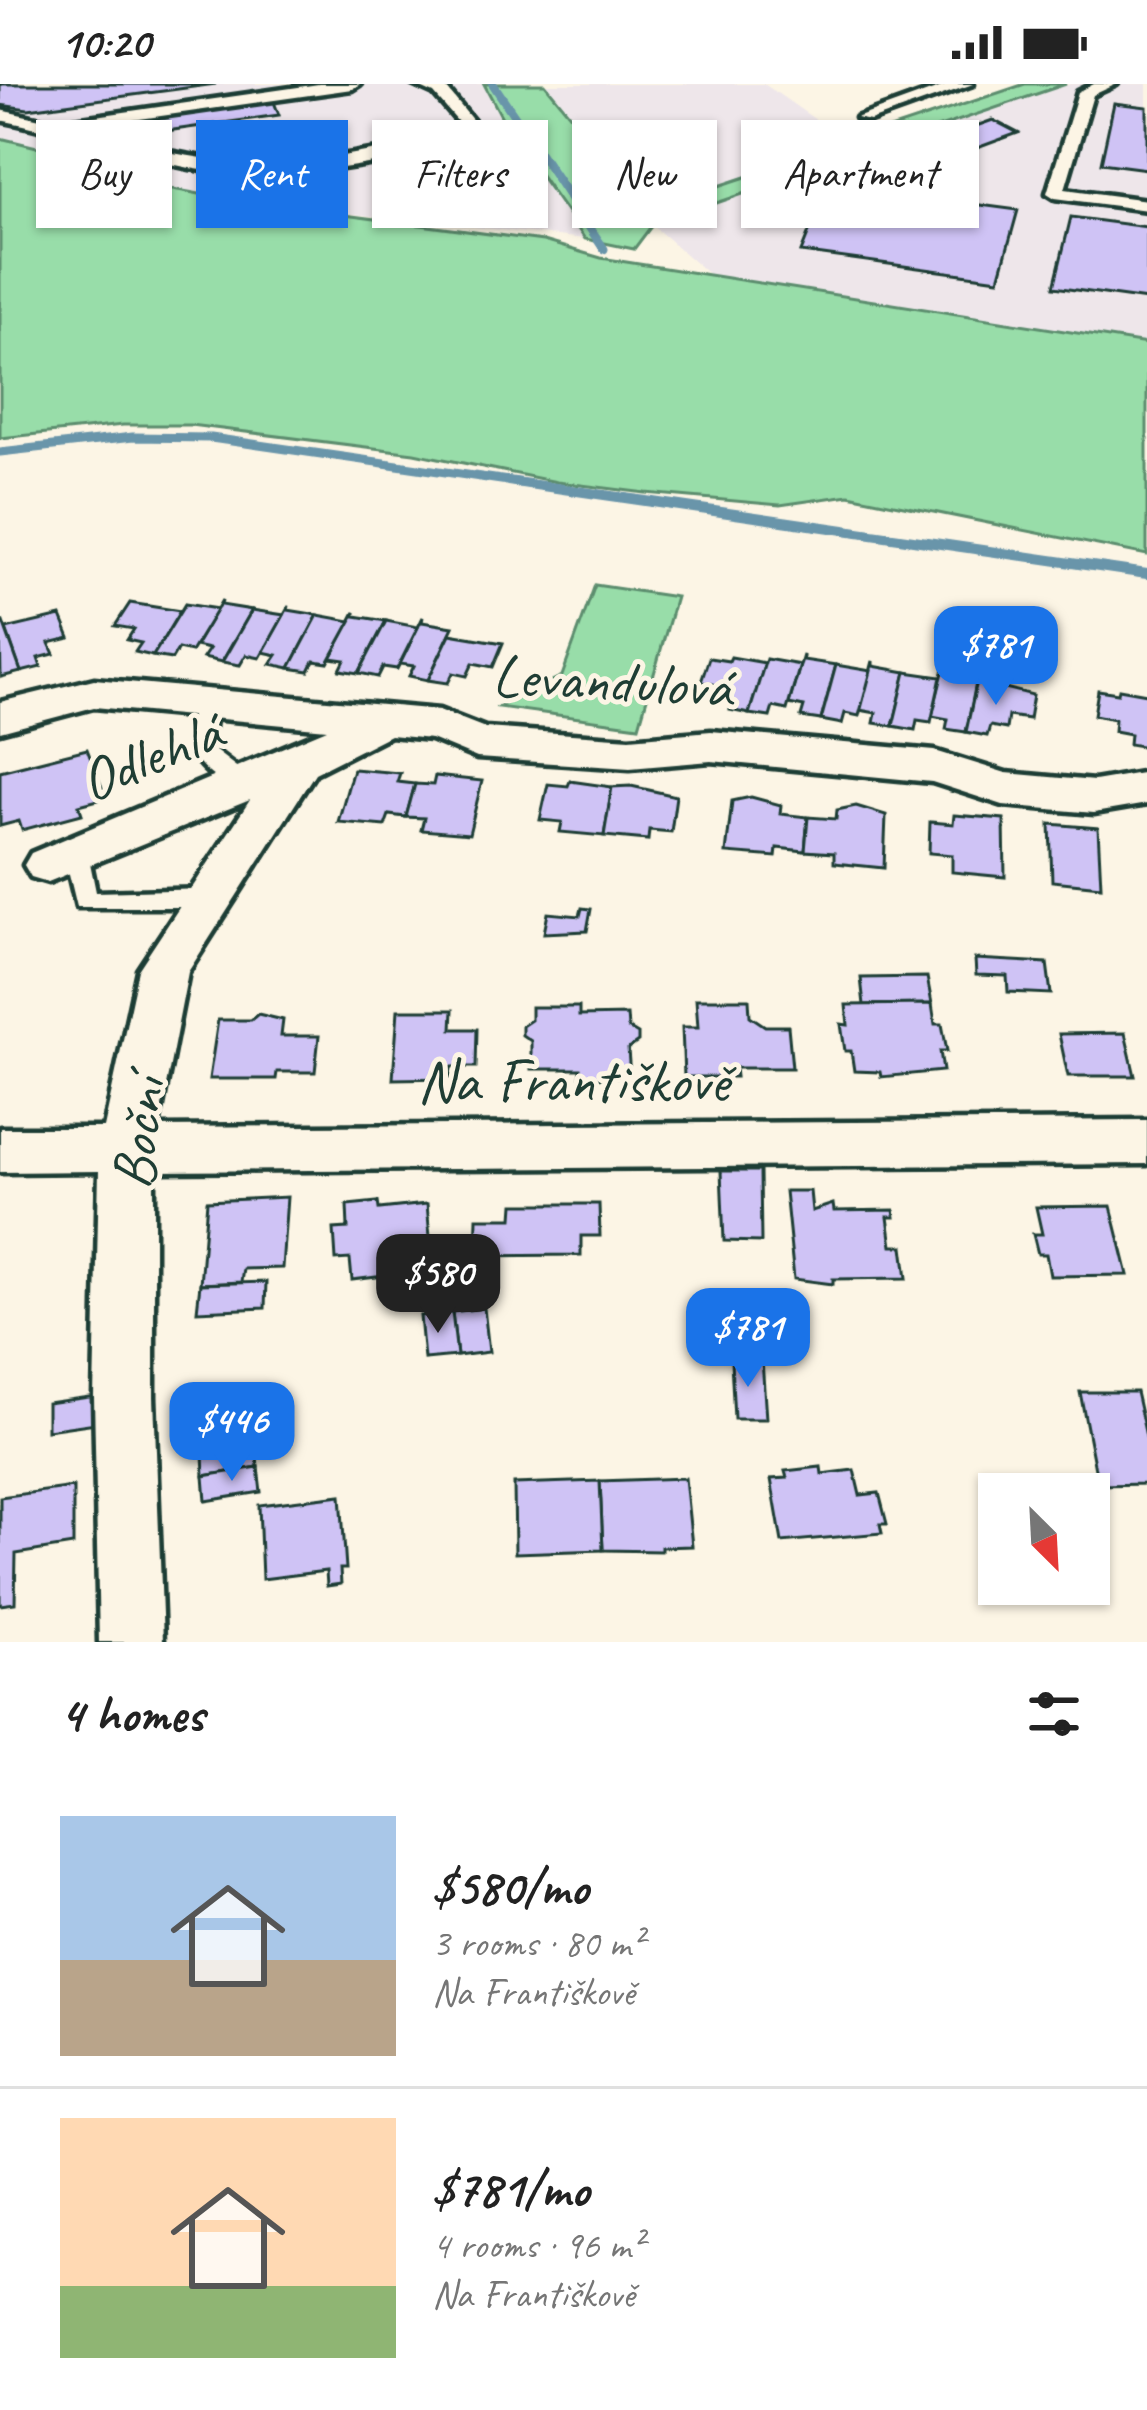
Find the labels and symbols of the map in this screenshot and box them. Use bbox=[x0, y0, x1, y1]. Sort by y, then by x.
pin: $781 bbox=[925, 606, 1067, 708]
street label: Levandulová bbox=[491, 637, 739, 726]
street label: Odlehlá bbox=[68, 691, 238, 819]
street label: Na Františkově bbox=[417, 1043, 737, 1119]
street label: Boční bbox=[93, 1061, 184, 1193]
pin: $580 bbox=[367, 1234, 509, 1336]
pin: $781 bbox=[677, 1288, 819, 1390]
pin: $446 bbox=[161, 1382, 303, 1484]
north arrow bbox=[978, 1473, 1110, 1605]

